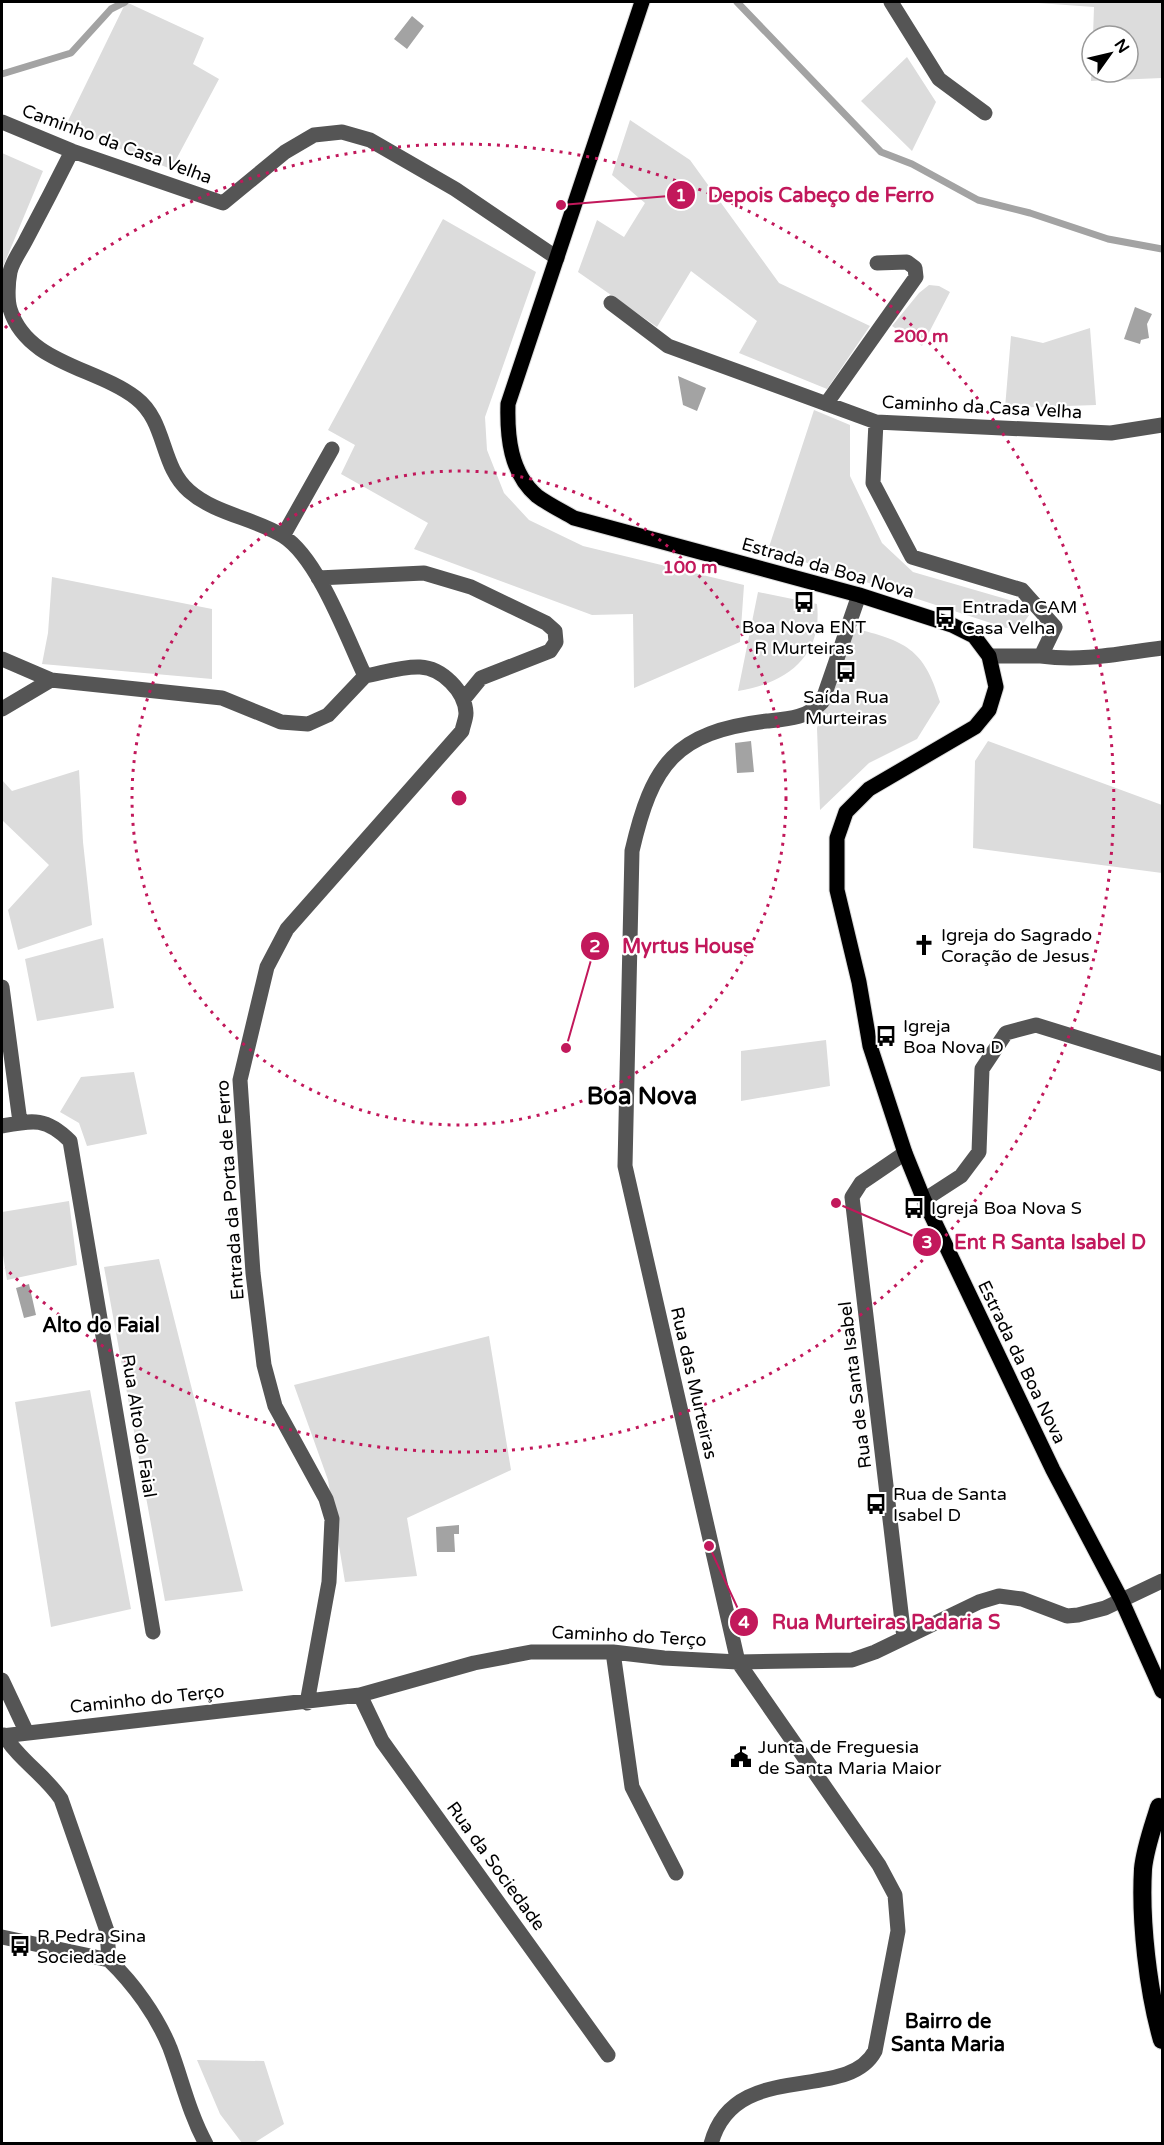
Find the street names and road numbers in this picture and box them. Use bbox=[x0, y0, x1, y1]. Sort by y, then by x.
street label: Caminho da Casa Velha bbox=[19, 99, 215, 189]
street label: Caminho da Casa Velha bbox=[881, 391, 1083, 423]
street label: Estrada da Boa Nova bbox=[739, 533, 917, 603]
street label: Entrada da Porta de Ferro bbox=[211, 1079, 249, 1301]
street label: Estrada da Boa Nova bbox=[973, 1277, 1071, 1447]
street label: Rua de Santa Isabel bbox=[834, 1300, 876, 1470]
street label: Rua das Murteiras bbox=[666, 1305, 722, 1461]
street label: Rua Alto do Faial bbox=[117, 1353, 161, 1499]
street label: Caminho do Terço bbox=[551, 1621, 707, 1651]
street label: Caminho do Terço bbox=[69, 1680, 225, 1718]
street label: Rua da Sociedade bbox=[442, 1797, 550, 1935]

